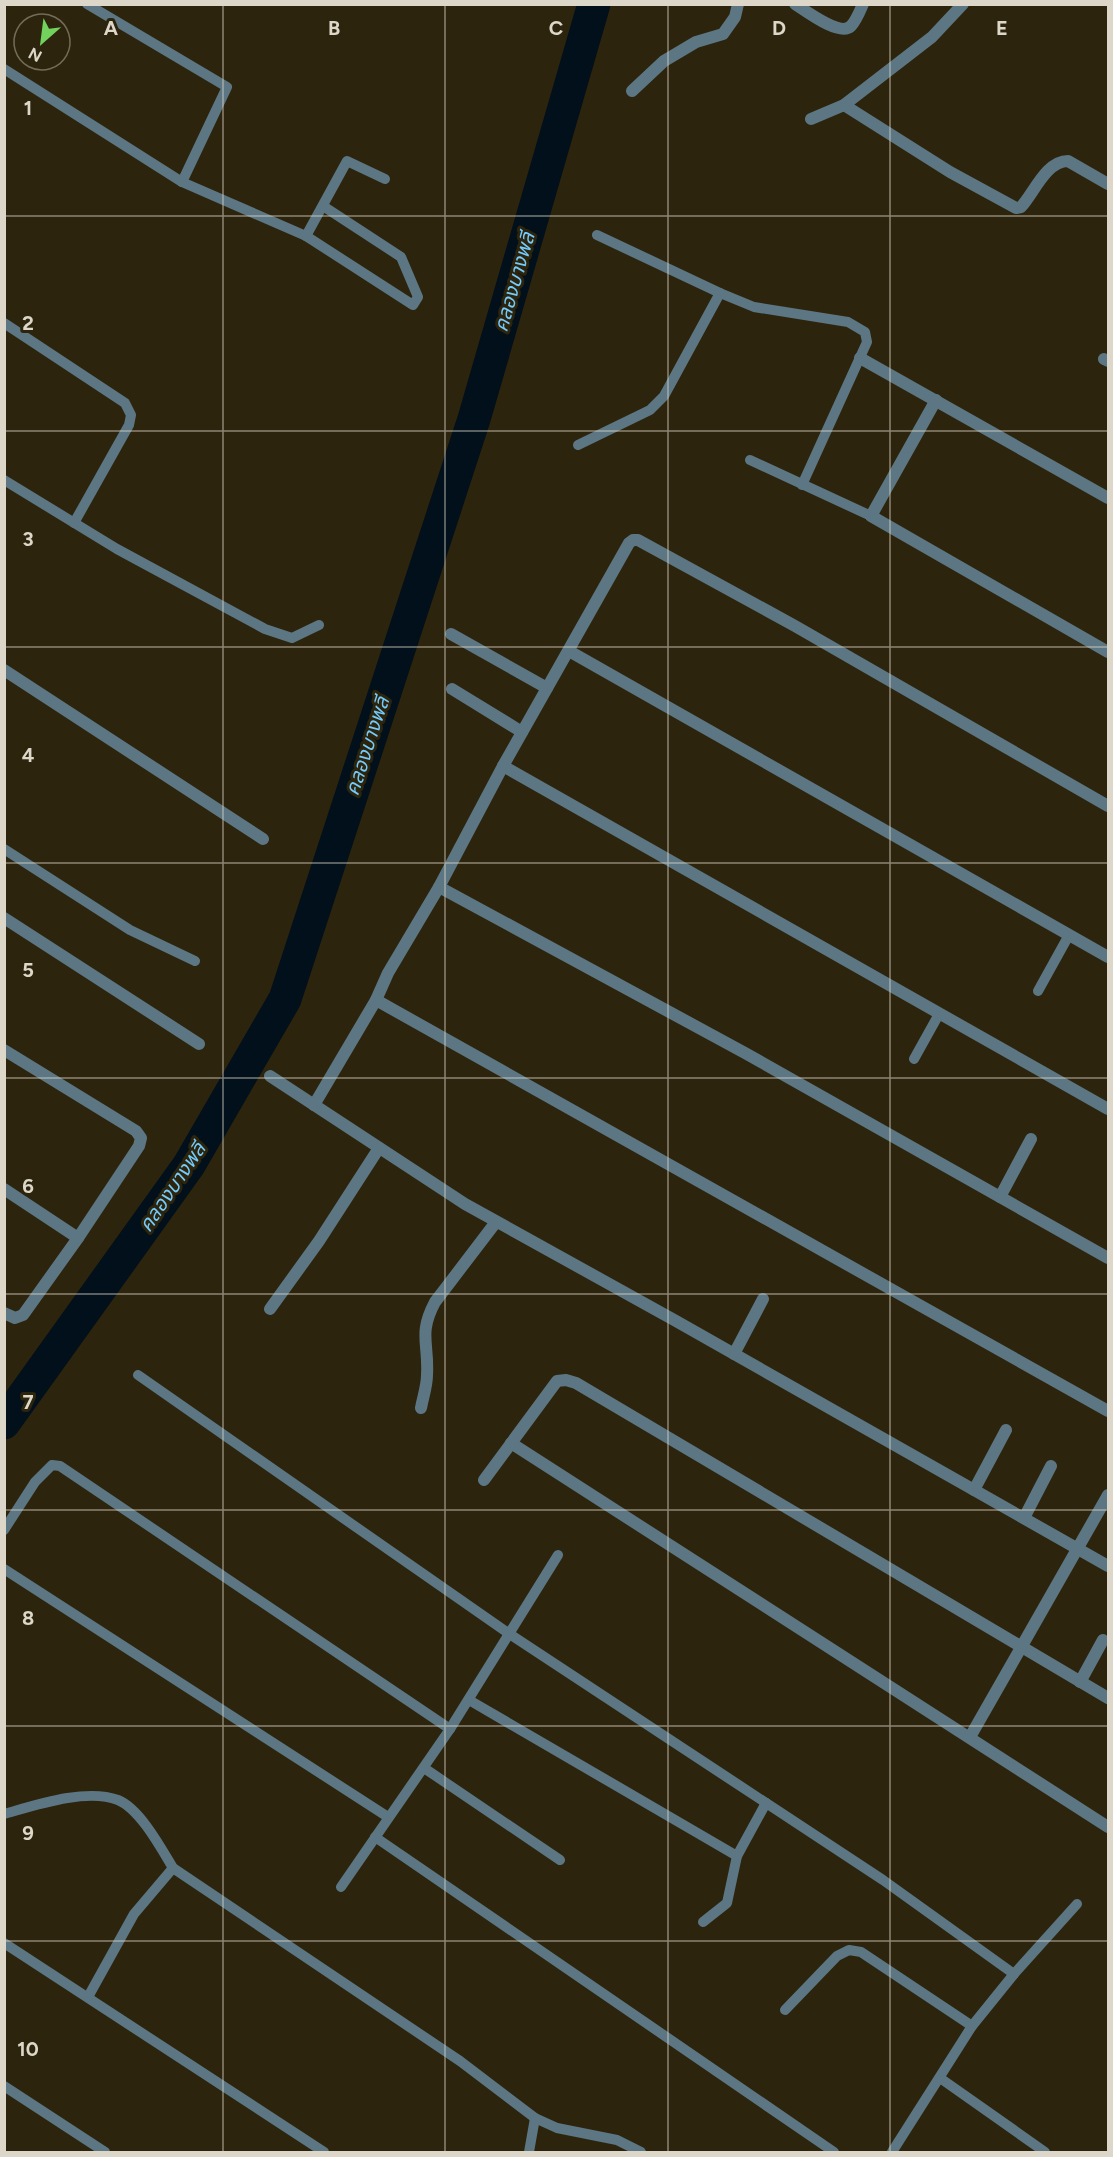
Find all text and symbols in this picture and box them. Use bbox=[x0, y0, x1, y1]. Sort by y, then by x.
north arrow bbox=[12, 12, 72, 72]
text: A bbox=[104, 16, 119, 40]
text: B bbox=[328, 16, 340, 40]
text: C bbox=[549, 16, 563, 40]
text: D bbox=[772, 16, 786, 40]
text: E bbox=[996, 16, 1008, 40]
text: N bbox=[25, 44, 45, 66]
text: 1 bbox=[24, 96, 32, 120]
water label: คลองบางพลี bbox=[488, 227, 540, 334]
text: 2 bbox=[22, 311, 34, 335]
text: 3 bbox=[22, 527, 34, 551]
water label: คลองบางพลี bbox=[340, 691, 395, 798]
text: 4 bbox=[22, 743, 35, 767]
text: 5 bbox=[22, 958, 34, 982]
water label: คลองบางพลี bbox=[133, 1136, 212, 1236]
text: 6 bbox=[22, 1174, 34, 1198]
text: 7 bbox=[22, 1390, 34, 1414]
text: 8 bbox=[22, 1606, 34, 1630]
text: 9 bbox=[22, 1821, 34, 1845]
text: 10 bbox=[17, 2037, 39, 2061]

